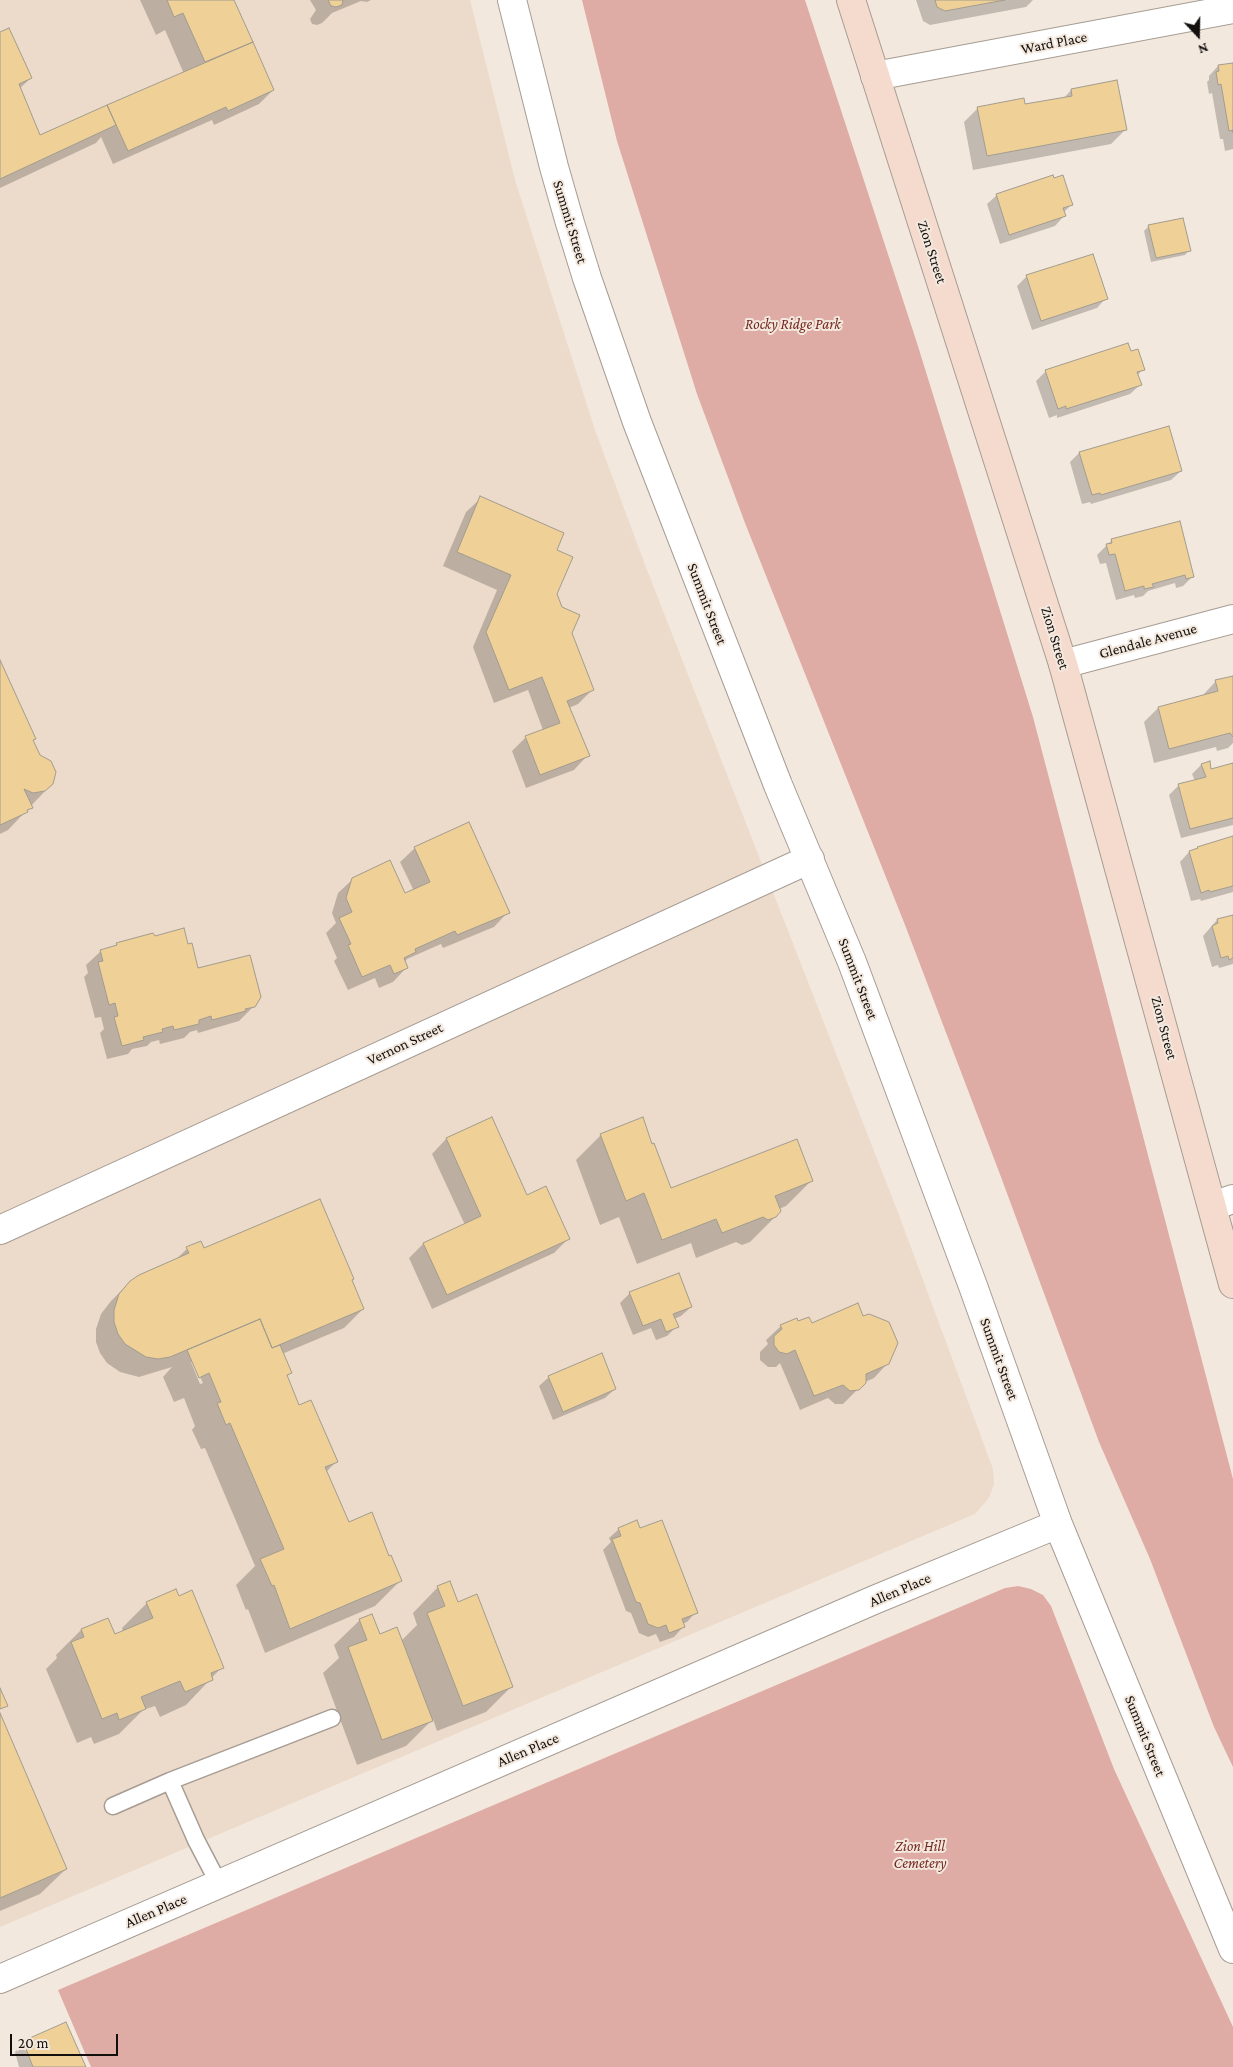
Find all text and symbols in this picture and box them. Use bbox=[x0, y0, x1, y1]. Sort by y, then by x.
north arrow bbox=[1173, 10, 1223, 60]
street label: Ward Place bbox=[1019, 28, 1089, 58]
text: N bbox=[1196, 40, 1211, 58]
street label: Summit Street bbox=[549, 178, 591, 266]
street label: Zion Street bbox=[913, 218, 951, 286]
park label: Rocky Ridge Park bbox=[745, 315, 841, 333]
street label: Summit Street bbox=[683, 561, 731, 647]
street label: Zion Street bbox=[1037, 604, 1073, 672]
street label: Glendale Avenue bbox=[1097, 619, 1199, 663]
street label: Summit Street bbox=[834, 936, 882, 1022]
street label: Zion Street bbox=[1147, 994, 1181, 1062]
street label: Vernon Street bbox=[364, 1019, 446, 1069]
street label: Summit Street bbox=[976, 1316, 1022, 1402]
street label: Allen Place bbox=[867, 1569, 933, 1611]
street label: Summit Street bbox=[1121, 1693, 1169, 1779]
street label: Allen Place bbox=[495, 1729, 561, 1771]
park label: Zion Hill Cemetery bbox=[893, 1837, 947, 1872]
street label: Allen Place bbox=[123, 1890, 189, 1932]
scale bar bbox=[12, 2024, 120, 2056]
text: 20 m bbox=[18, 2035, 49, 2051]

